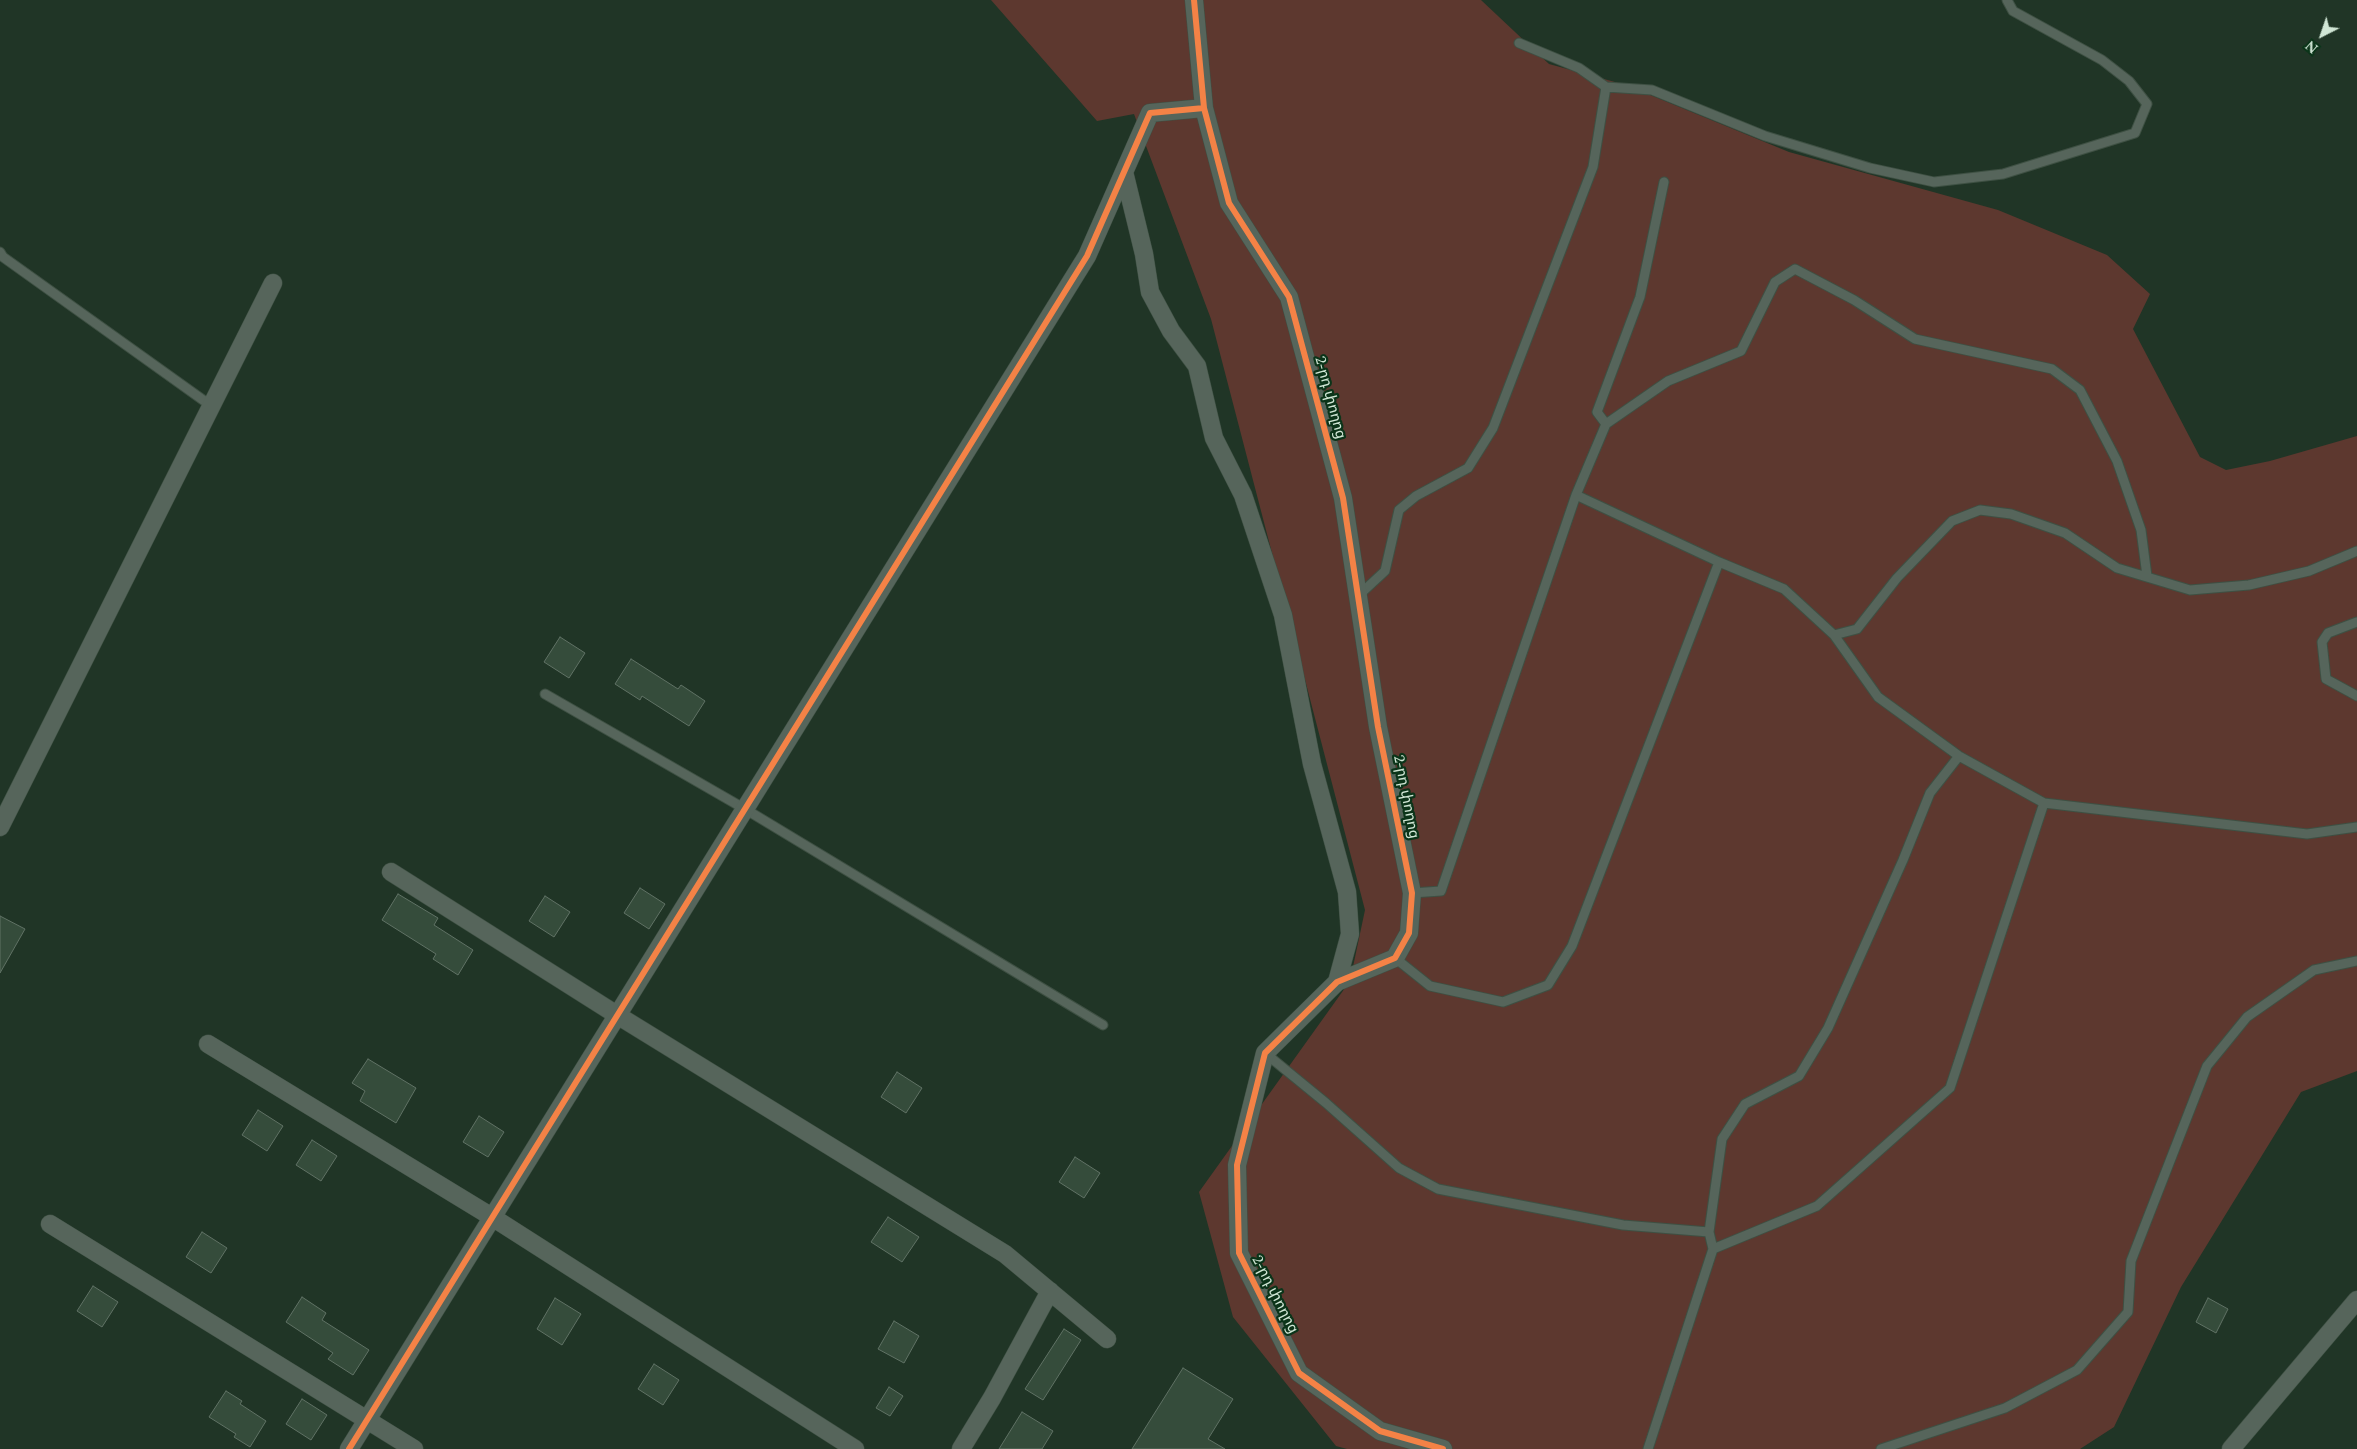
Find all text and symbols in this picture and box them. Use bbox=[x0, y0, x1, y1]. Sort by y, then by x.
north arrow bbox=[2297, 10, 2347, 60]
text: N bbox=[2301, 35, 2323, 58]
street label: 2-րդ փողոց bbox=[1309, 355, 1349, 441]
street label: 2-րդ փողոց bbox=[1388, 754, 1422, 840]
street label: 2-րդ փողոց bbox=[1247, 1253, 1301, 1337]

